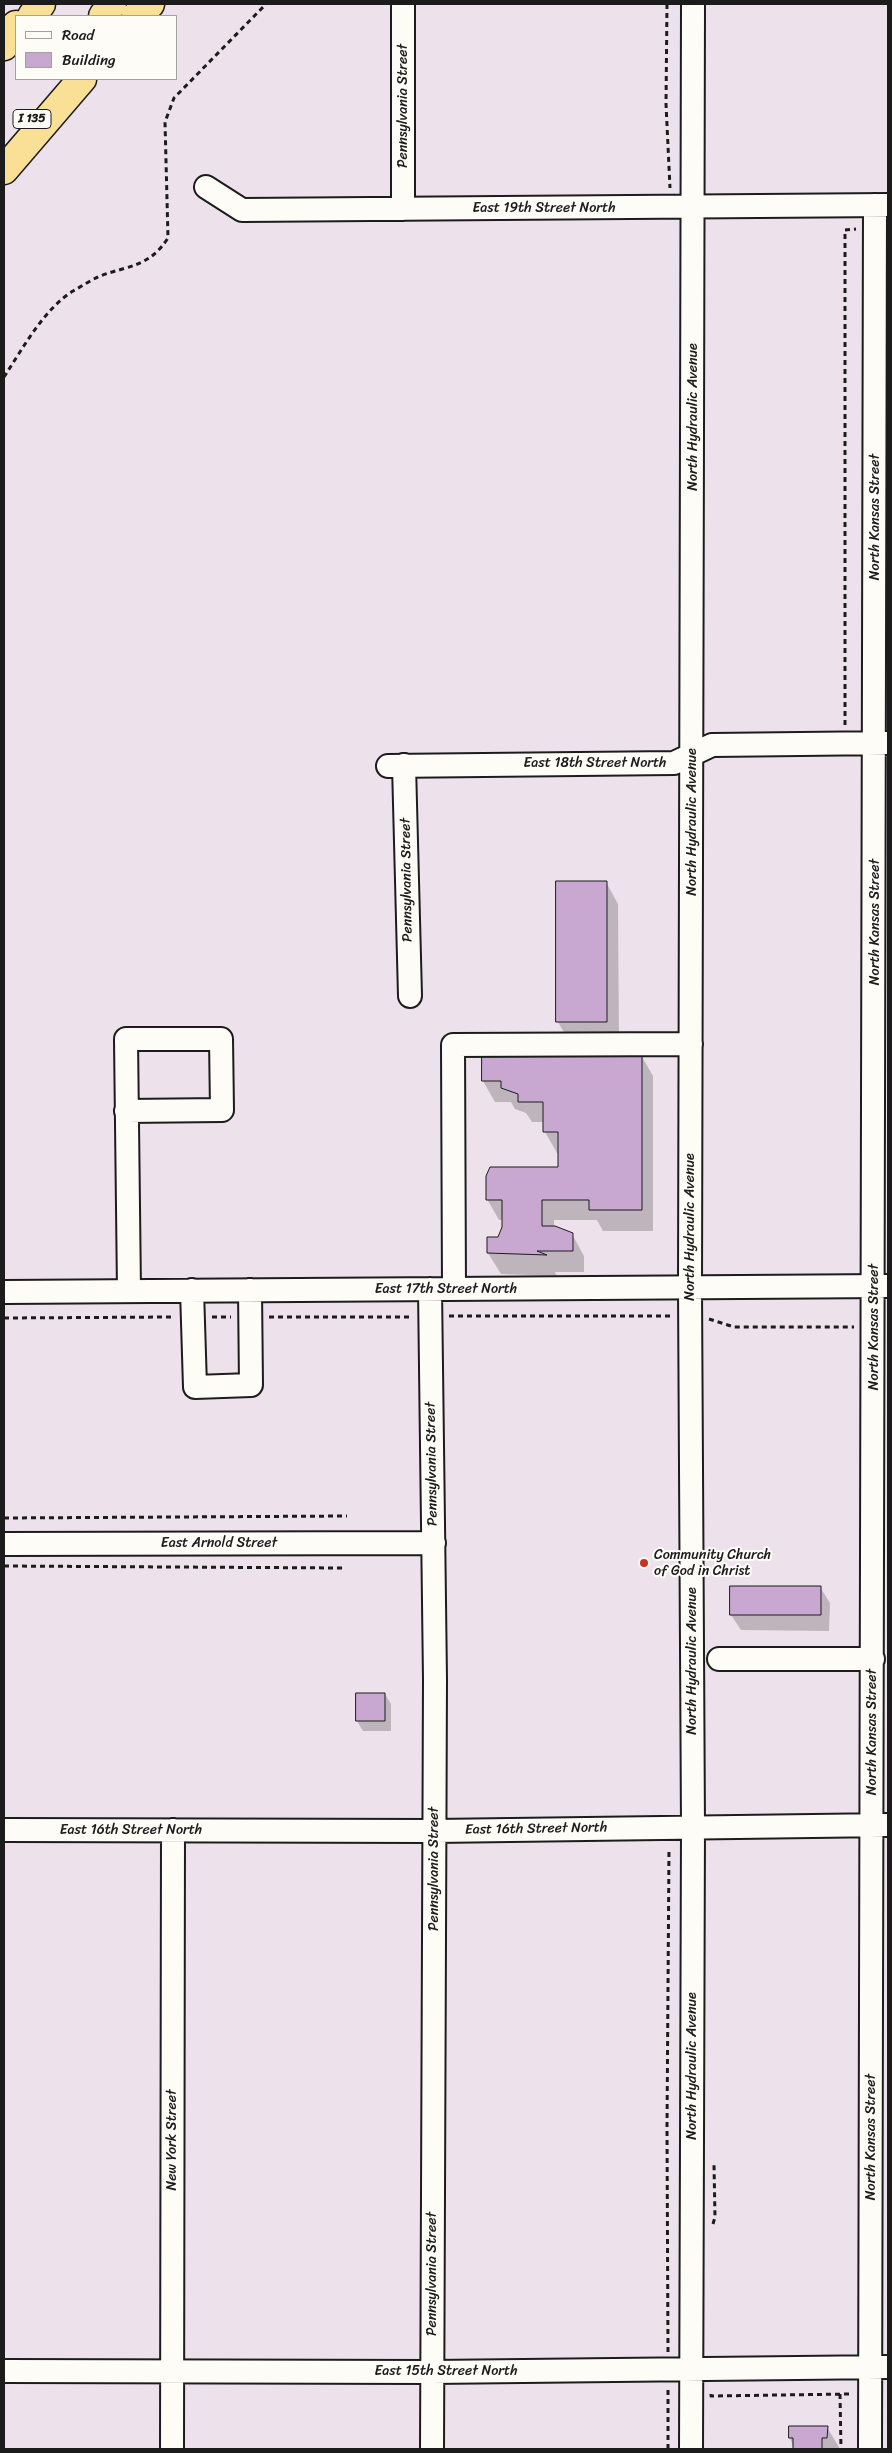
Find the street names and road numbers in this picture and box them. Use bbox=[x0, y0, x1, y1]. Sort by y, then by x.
street label: Pennsylvania Street bbox=[395, 44, 411, 168]
road number: I 135 bbox=[13, 110, 51, 128]
street label: East 19th Street North bbox=[472, 200, 616, 216]
street label: North Hydraulic Avenue bbox=[685, 343, 701, 491]
street label: North Kansas Street bbox=[867, 454, 883, 580]
street label: North Hydraulic Avenue bbox=[684, 748, 700, 896]
street label: East 18th Street North bbox=[524, 755, 666, 771]
street label: Pennsylvania Street bbox=[398, 818, 416, 942]
street label: North Kansas Street bbox=[867, 859, 883, 985]
street label: North Hydraulic Avenue bbox=[682, 1153, 698, 1301]
street label: North Kansas Street bbox=[866, 1264, 882, 1390]
street label: East 17th Street North bbox=[375, 1281, 517, 1297]
street label: Pennsylvania Street bbox=[423, 1402, 441, 1526]
street label: East Arnold Street bbox=[161, 1535, 277, 1551]
street label: North Hydraulic Avenue bbox=[684, 1587, 700, 1735]
street label: North Kansas Street bbox=[864, 1669, 880, 1795]
street label: Pennsylvania Street bbox=[426, 1807, 442, 1931]
street label: East 16th Street North bbox=[465, 1819, 607, 1839]
street label: East 16th Street North bbox=[60, 1822, 202, 1838]
street label: North Hydraulic Avenue bbox=[684, 1992, 700, 2140]
street label: North Kansas Street bbox=[863, 2074, 879, 2200]
street label: New York Street bbox=[164, 2089, 180, 2191]
street label: Pennsylvania Street bbox=[424, 2212, 440, 2336]
street label: East 15th Street North bbox=[375, 2363, 517, 2379]

